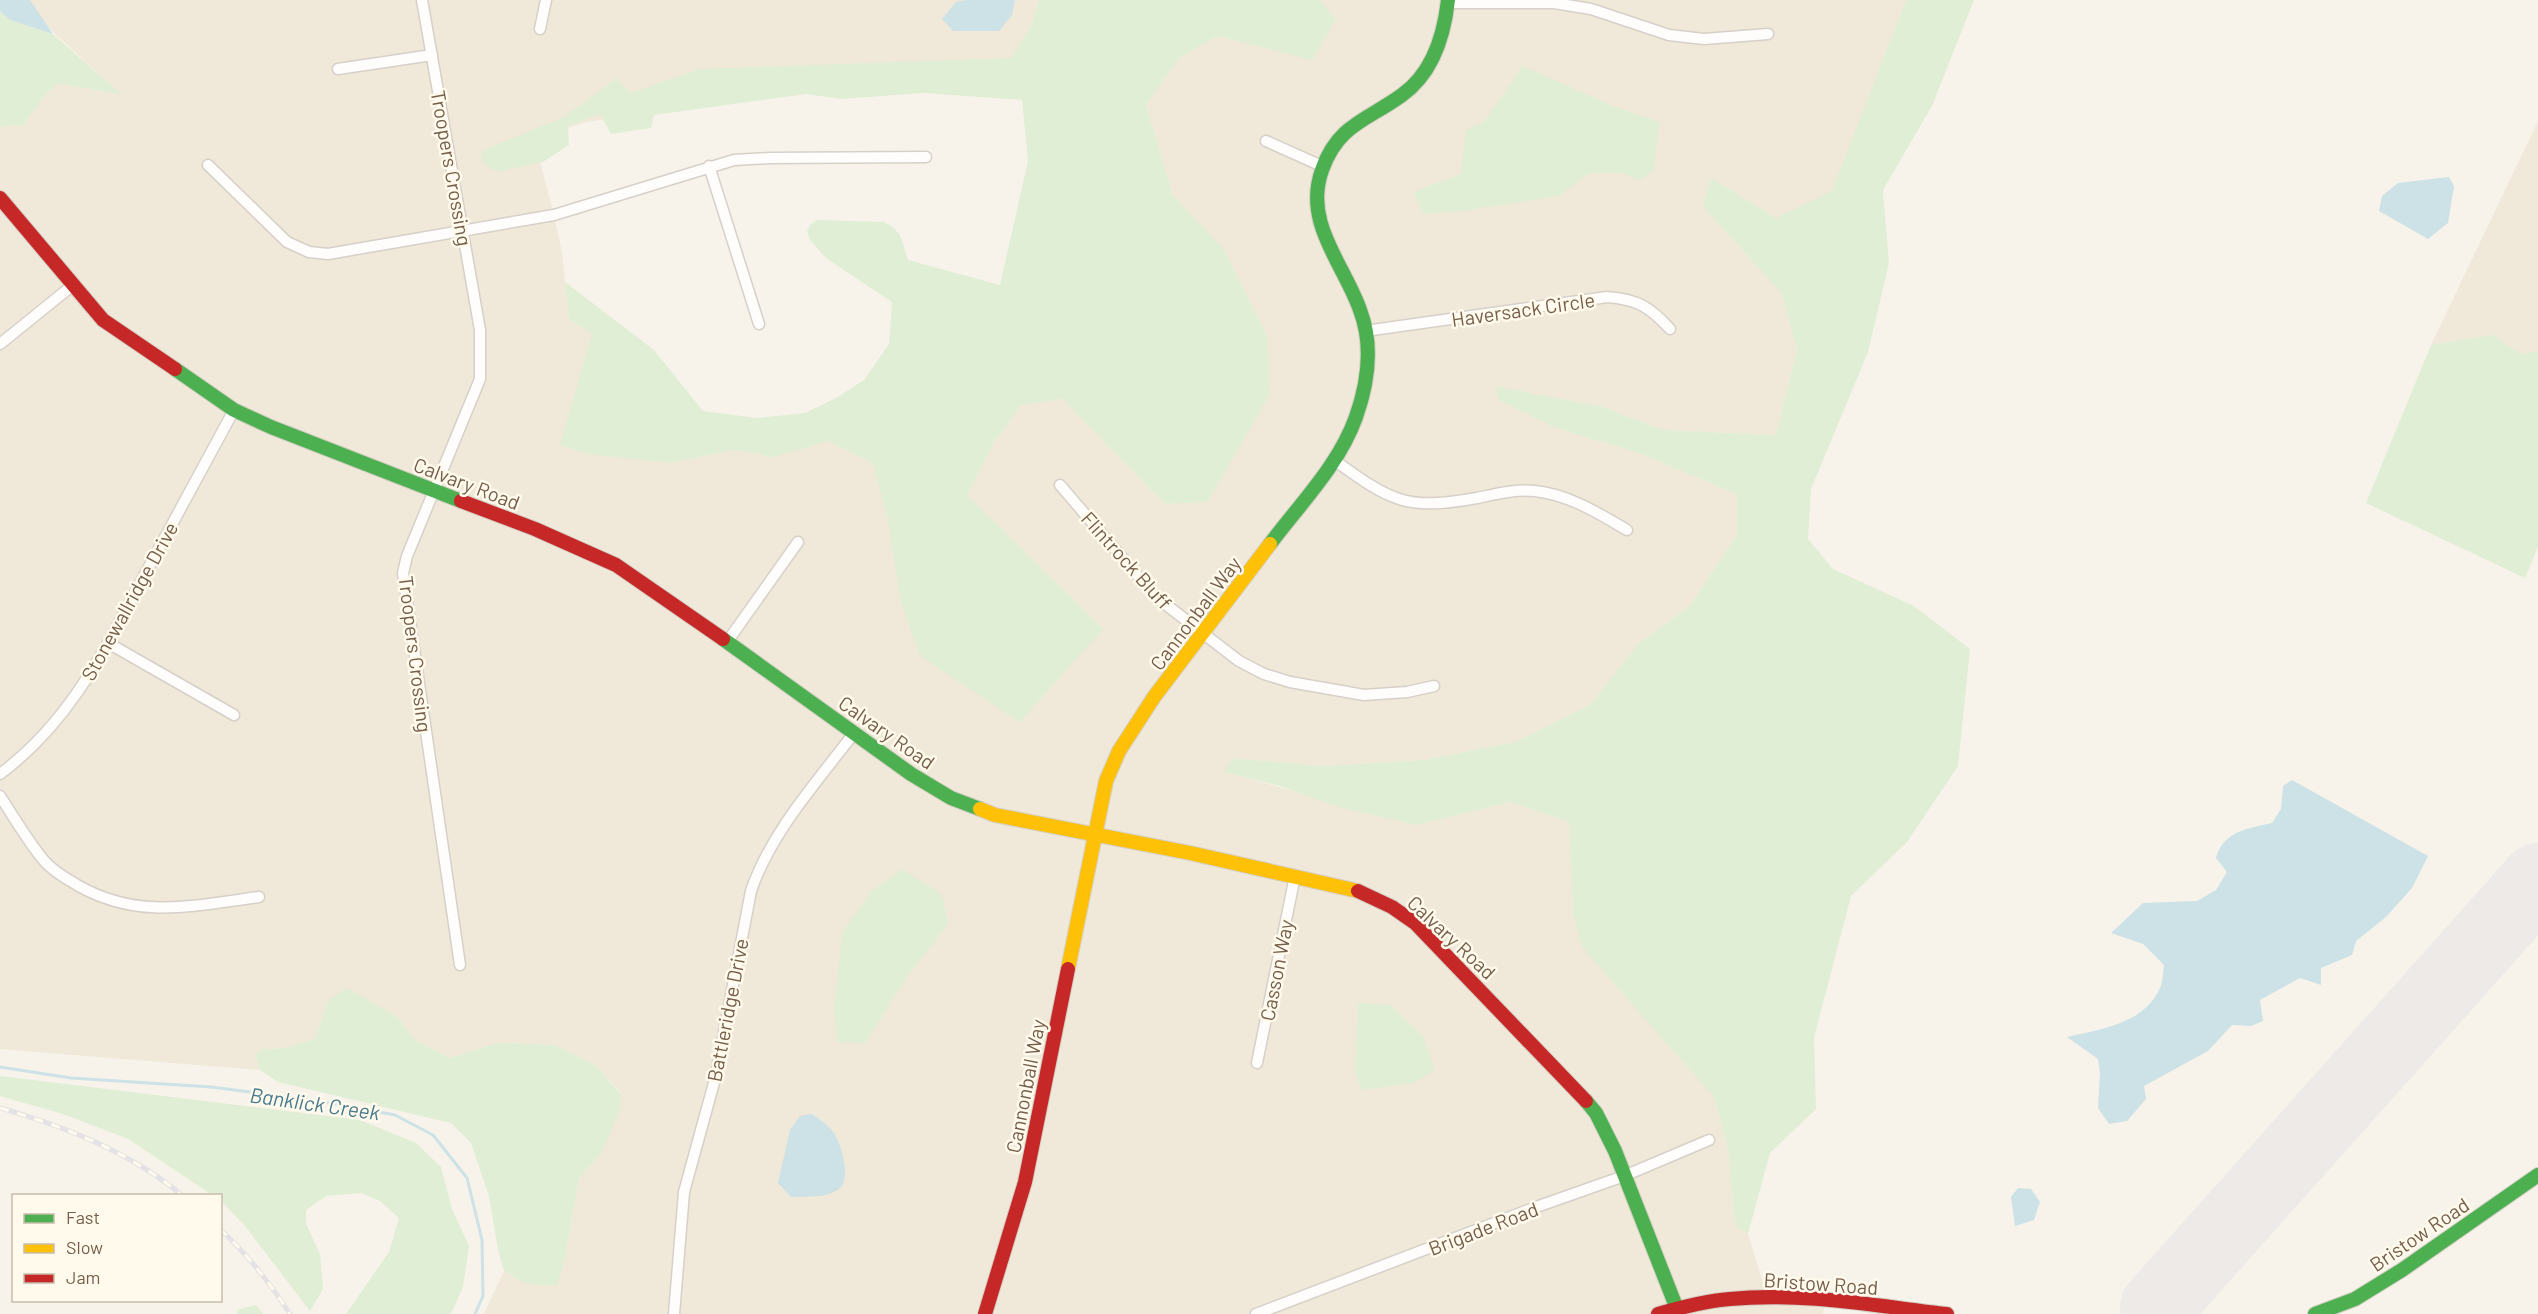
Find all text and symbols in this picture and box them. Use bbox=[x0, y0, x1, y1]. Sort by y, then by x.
street label: Troopers Crossing bbox=[427, 88, 477, 248]
street label: Haversack Circle bbox=[1450, 287, 1596, 331]
street label: Calvary Road bbox=[411, 452, 523, 514]
street label: Flintrock Bluff bbox=[1077, 506, 1177, 614]
street label: Stonewallridge Drive bbox=[75, 518, 183, 684]
street label: Cannonball Way bbox=[1145, 552, 1245, 674]
street label: Troopers Crossing bbox=[394, 574, 438, 734]
street label: Calvary Road bbox=[834, 690, 940, 774]
street label: Calvary Road bbox=[1403, 890, 1501, 984]
street label: Casson Way bbox=[1254, 917, 1298, 1023]
street label: Battleridge Drive bbox=[701, 936, 753, 1084]
street label: Cannonball Way bbox=[1000, 1017, 1050, 1155]
water label: Banklick Creek bbox=[248, 1082, 382, 1125]
street label: Bristow Road bbox=[2365, 1192, 2473, 1276]
legend bbox=[12, 1194, 222, 1302]
street label: Brigade Road bbox=[1425, 1196, 1541, 1260]
text: Fast bbox=[66, 1206, 100, 1228]
text: Slow bbox=[66, 1236, 103, 1258]
text: Jam bbox=[66, 1266, 100, 1288]
street label: Bristow Road bbox=[1763, 1267, 1879, 1299]

